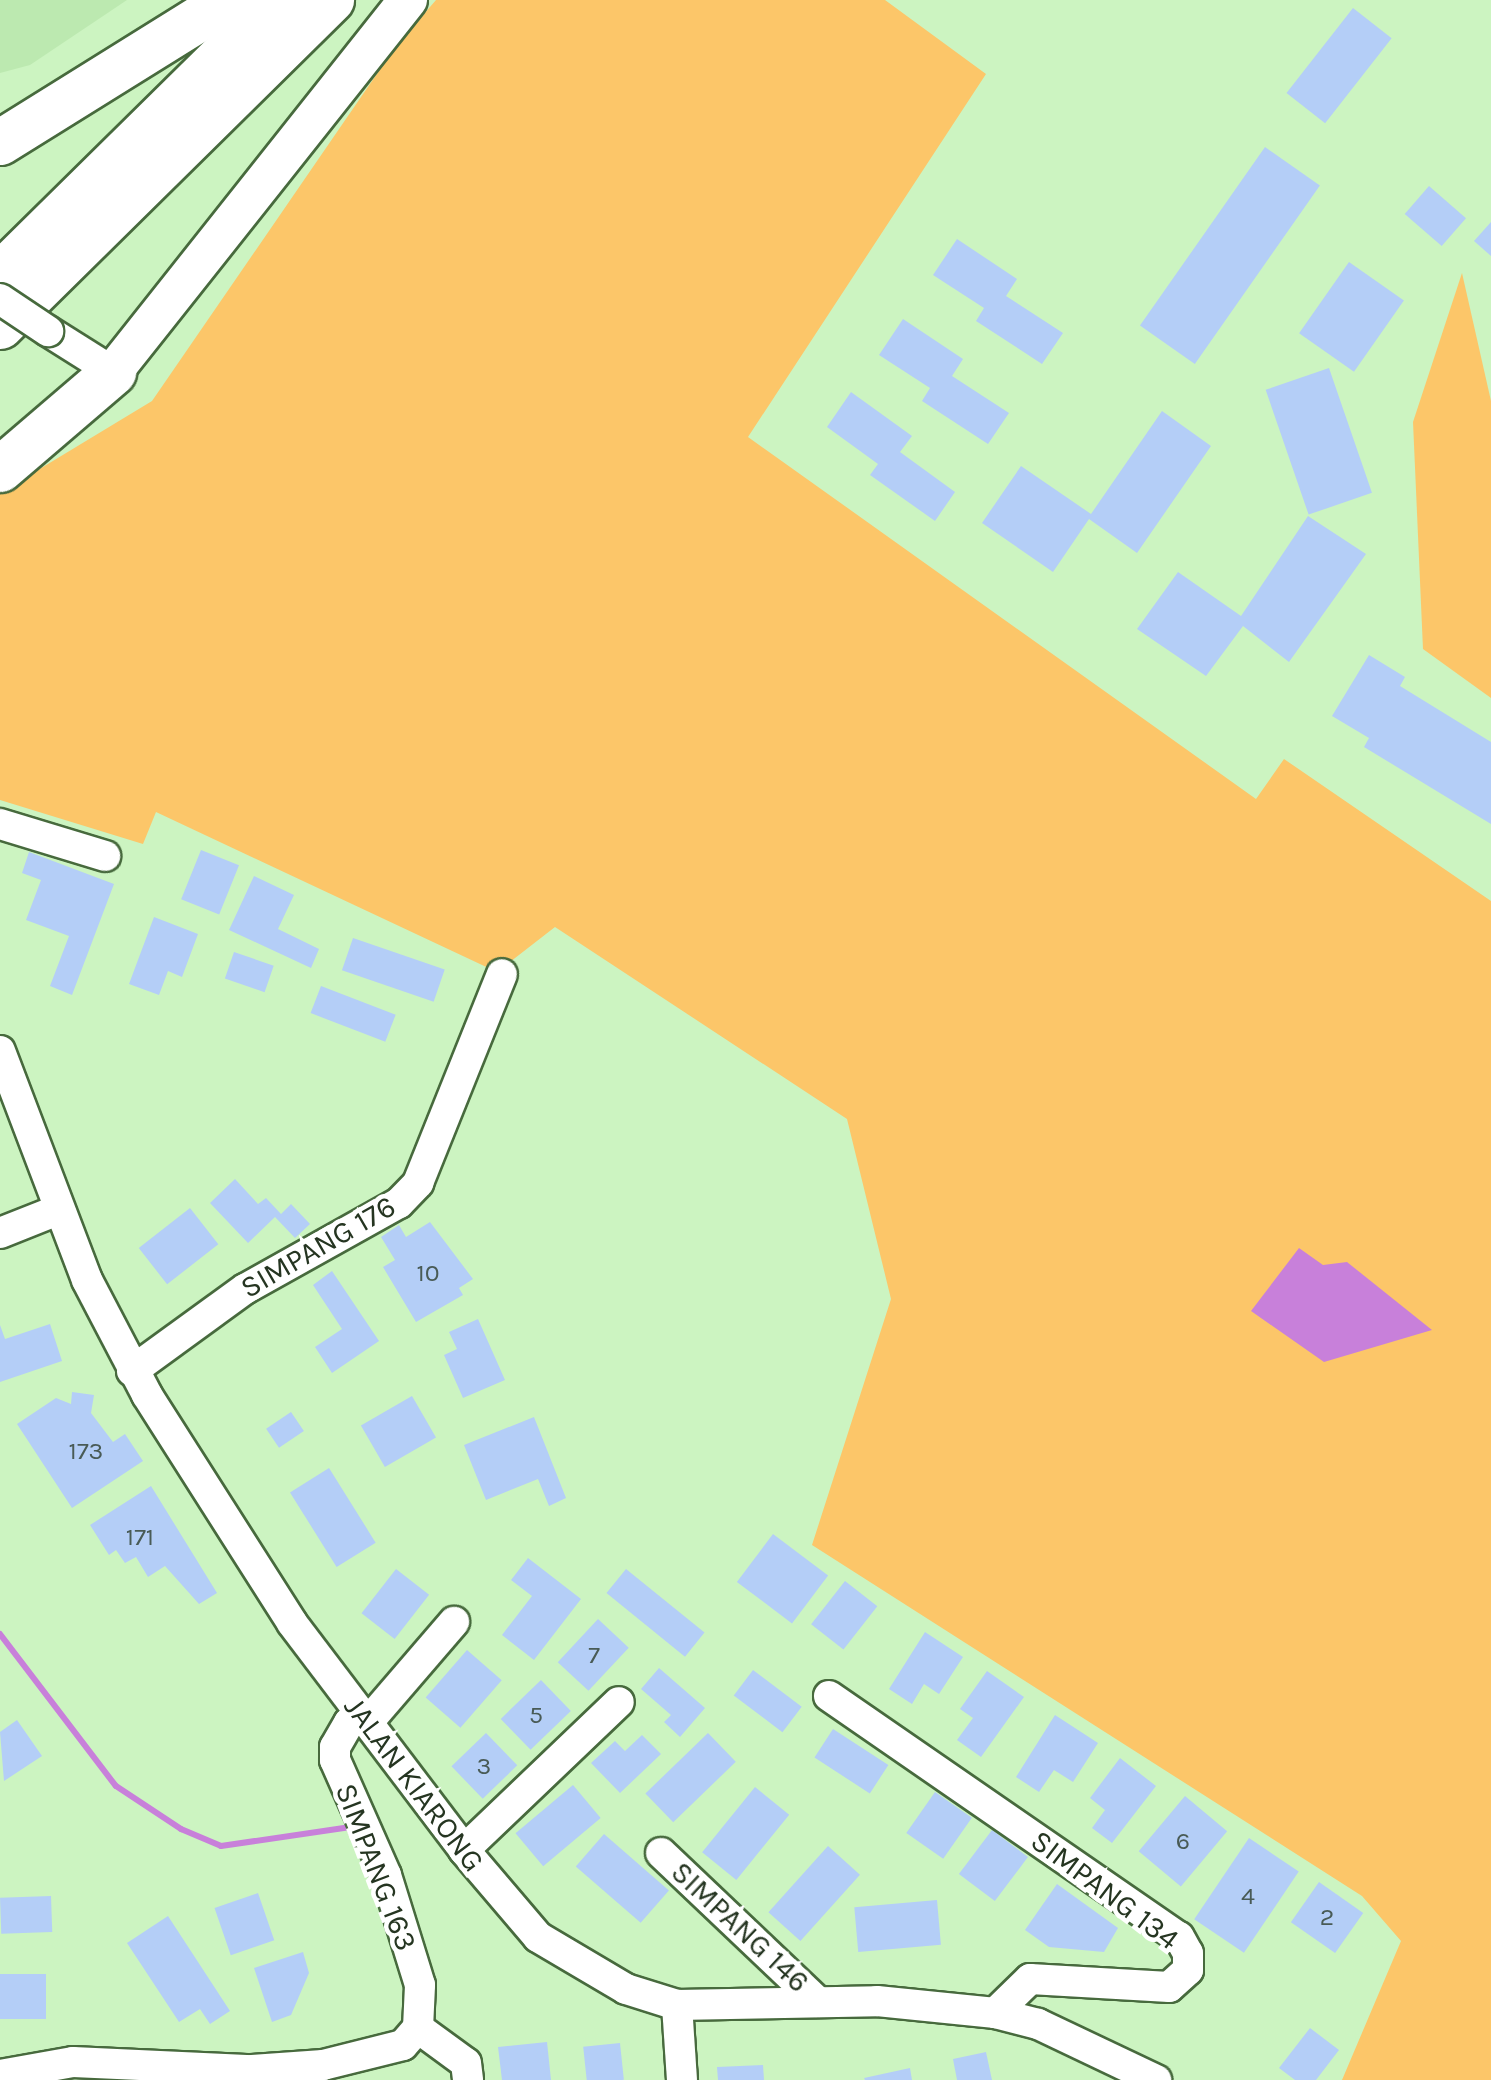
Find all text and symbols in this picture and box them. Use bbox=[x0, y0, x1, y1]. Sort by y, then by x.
street label: SIMPANG 176 bbox=[234, 1188, 402, 1306]
house number: 10 bbox=[416, 1258, 440, 1288]
house number: 173 bbox=[69, 1436, 103, 1466]
house number: 171 bbox=[126, 1522, 154, 1552]
house number: 7 bbox=[588, 1640, 600, 1670]
street label: JALAN KIARONG bbox=[337, 1689, 491, 1879]
house number: 5 bbox=[529, 1700, 543, 1730]
house number: 3 bbox=[477, 1751, 491, 1781]
street label: SIMPANG 163 bbox=[328, 1778, 424, 1956]
street label: SIMPANG 134 bbox=[1024, 1823, 1186, 1957]
house number: 6 bbox=[1176, 1826, 1190, 1856]
street label: SIMPANG 146 bbox=[664, 1854, 816, 2000]
house number: 4 bbox=[1241, 1881, 1255, 1911]
house number: 2 bbox=[1320, 1902, 1334, 1932]

